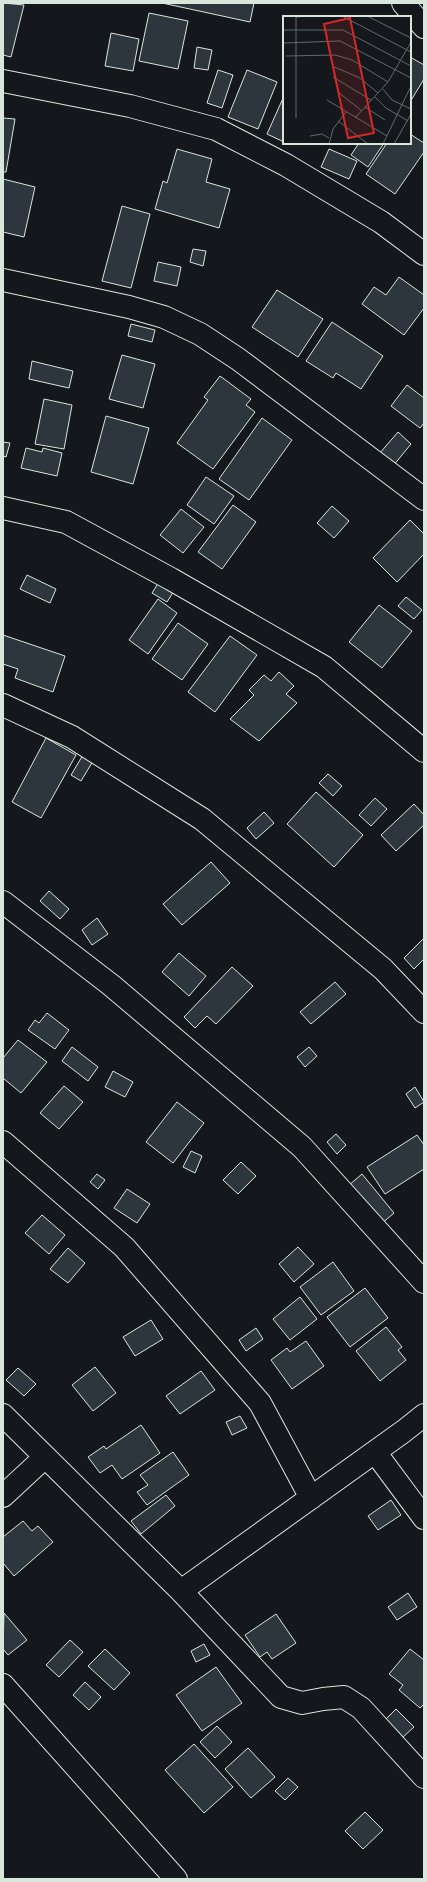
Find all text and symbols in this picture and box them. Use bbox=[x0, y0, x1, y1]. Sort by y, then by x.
inset map bbox=[283, 16, 411, 144]

